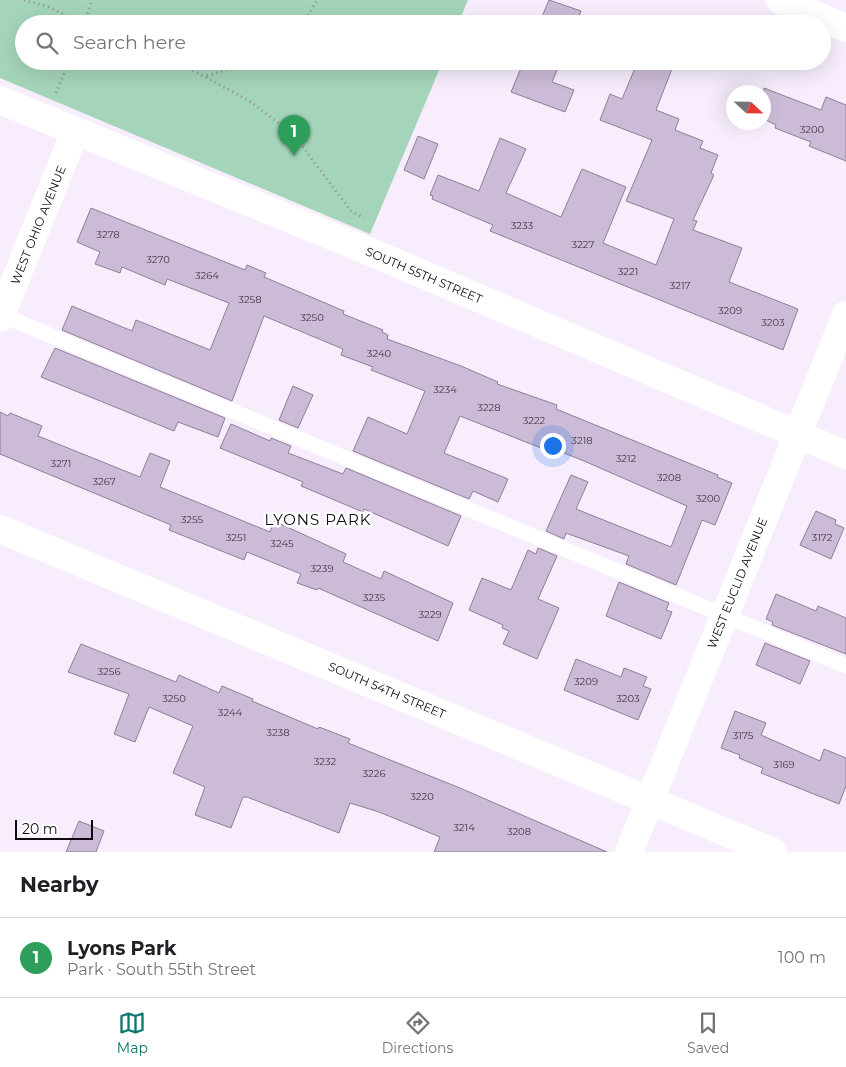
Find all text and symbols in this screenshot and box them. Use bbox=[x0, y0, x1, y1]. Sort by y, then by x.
search box bbox=[15, 15, 831, 70]
icon: search bbox=[33, 29, 61, 57]
text: Search here bbox=[73, 31, 186, 54]
north arrow bbox=[726, 85, 771, 130]
pin: 1 bbox=[278, 115, 310, 156]
house number: 3200 bbox=[800, 123, 825, 136]
street label: WEST OHIO AVENUE bbox=[7, 163, 69, 287]
house number: 3233 bbox=[511, 219, 534, 232]
house number: 3278 bbox=[96, 228, 120, 241]
house number: 3227 bbox=[572, 238, 595, 251]
street label: SOUTH 55TH STREET bbox=[363, 244, 485, 306]
house number: 3270 bbox=[146, 253, 170, 266]
house number: 3221 bbox=[618, 265, 638, 278]
house number: 3264 bbox=[195, 269, 219, 282]
house number: 3217 bbox=[670, 279, 690, 292]
house number: 3258 bbox=[238, 293, 262, 306]
house number: 3209 bbox=[718, 304, 742, 317]
house number: 3250 bbox=[300, 311, 324, 324]
house number: 3203 bbox=[761, 316, 785, 329]
house number: 3240 bbox=[367, 347, 392, 360]
house number: 3234 bbox=[433, 383, 457, 396]
house number: 3228 bbox=[477, 401, 501, 414]
house number: 3222 bbox=[523, 414, 546, 427]
your location bbox=[540, 433, 566, 459]
house number: 3218 bbox=[571, 434, 593, 447]
house number: 3212 bbox=[616, 452, 637, 465]
house number: 3271 bbox=[51, 457, 71, 470]
house number: 3208 bbox=[657, 471, 681, 484]
house number: 3267 bbox=[92, 475, 116, 488]
house number: 3200 bbox=[696, 492, 721, 505]
district label: LYONS PARK bbox=[264, 510, 372, 529]
house number: 3255 bbox=[181, 513, 204, 526]
street label: WEST EUCLID AVENUE bbox=[704, 515, 770, 651]
house number: 3251 bbox=[226, 531, 246, 544]
house number: 3172 bbox=[812, 531, 833, 544]
house number: 3245 bbox=[270, 537, 294, 550]
house number: 3239 bbox=[311, 562, 334, 575]
house number: 3235 bbox=[363, 591, 386, 604]
house number: 3229 bbox=[418, 608, 442, 621]
street label: SOUTH 54TH STREET bbox=[326, 658, 448, 722]
house number: 3256 bbox=[97, 665, 121, 678]
house number: 3209 bbox=[574, 675, 598, 688]
house number: 3250 bbox=[162, 692, 186, 705]
house number: 3203 bbox=[616, 692, 640, 705]
house number: 3244 bbox=[218, 706, 243, 719]
house number: 3238 bbox=[266, 726, 290, 739]
house number: 3175 bbox=[733, 729, 754, 742]
house number: 3232 bbox=[314, 755, 337, 768]
house number: 3169 bbox=[773, 758, 795, 771]
house number: 3226 bbox=[362, 767, 386, 780]
house number: 3220 bbox=[410, 790, 434, 803]
scale bar bbox=[15, 817, 92, 840]
text: 20 m bbox=[22, 820, 58, 838]
house number: 3214 bbox=[453, 821, 475, 834]
house number: 3208 bbox=[507, 825, 531, 838]
text: Nearby bbox=[20, 872, 99, 897]
text: Lyons Park bbox=[67, 937, 177, 960]
text: 1 bbox=[33, 948, 39, 967]
text: 100 m bbox=[778, 948, 826, 967]
text: Park · South 55th Street bbox=[67, 960, 256, 979]
tab: Map bbox=[117, 1009, 148, 1057]
tab: Directions bbox=[382, 1009, 453, 1057]
tab: Saved bbox=[687, 1009, 729, 1057]

